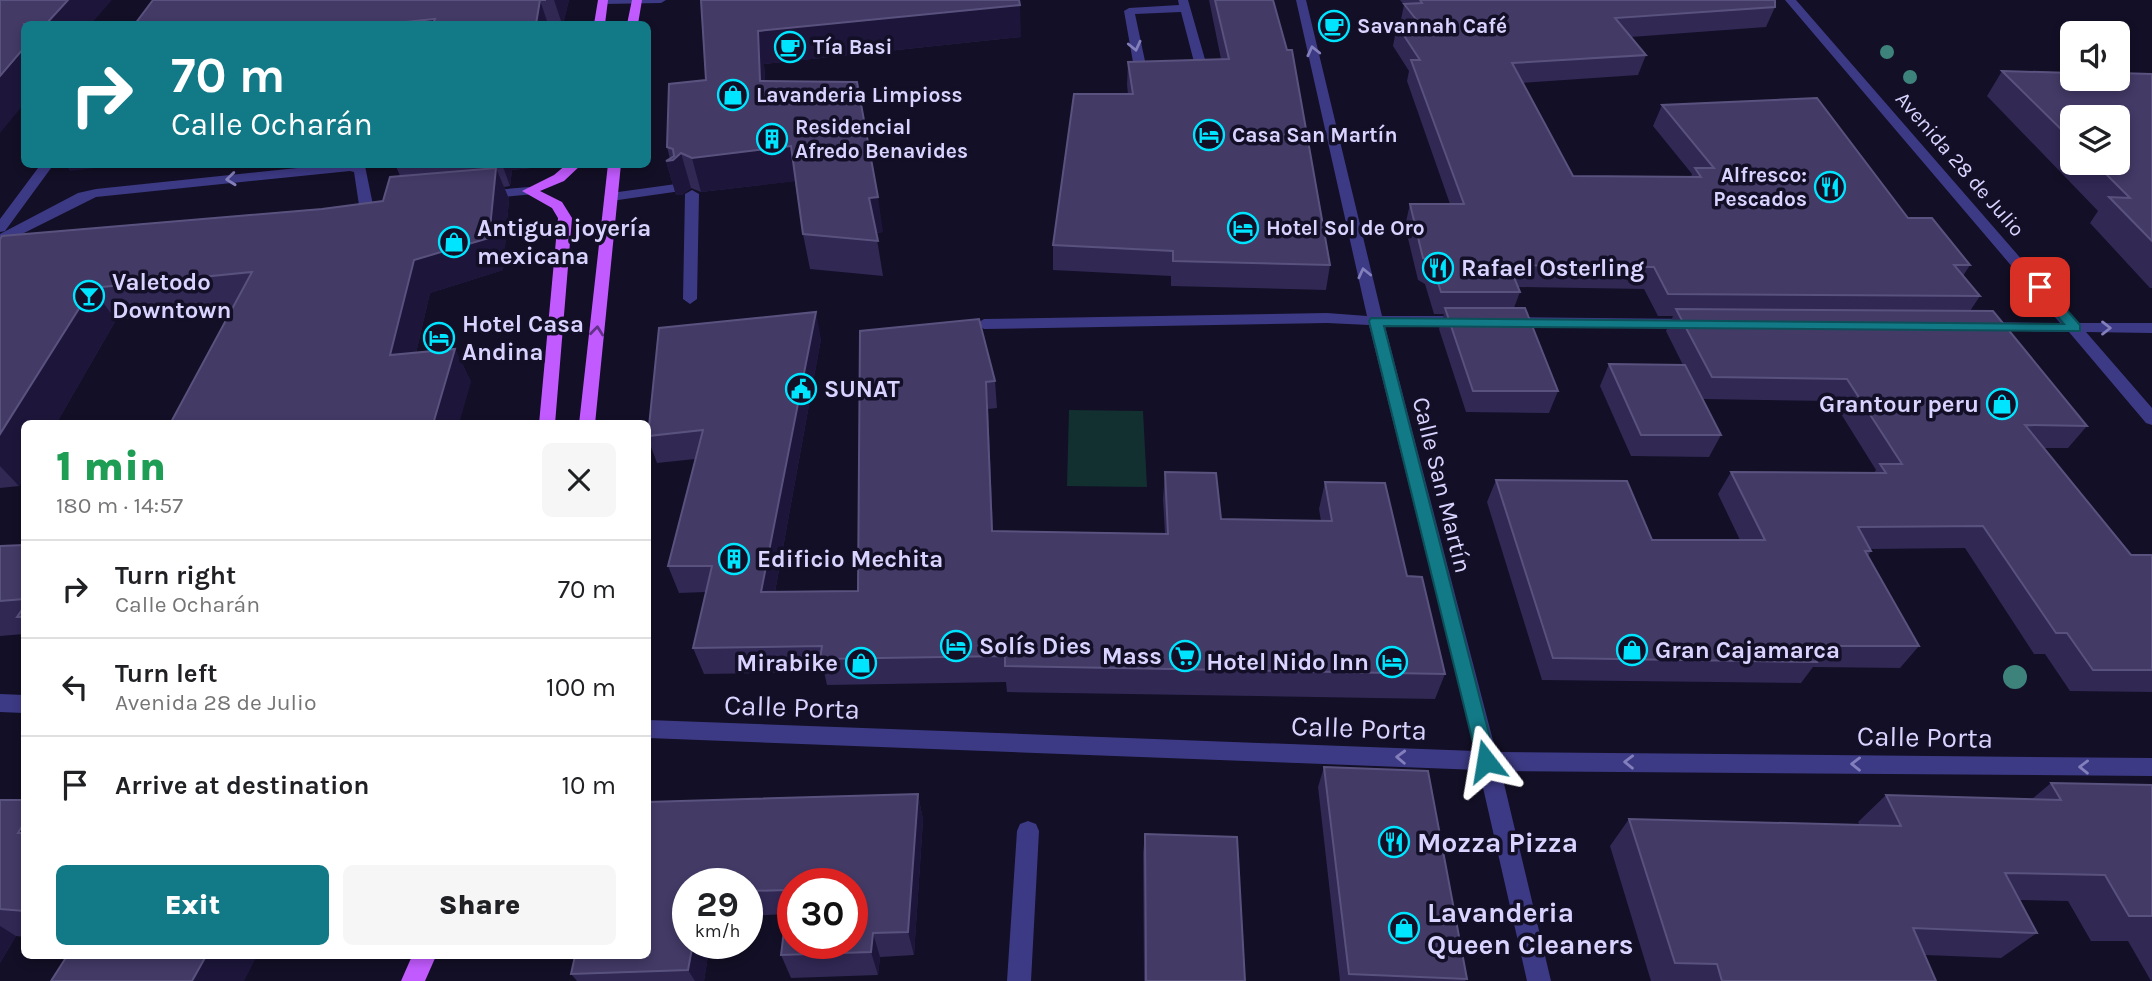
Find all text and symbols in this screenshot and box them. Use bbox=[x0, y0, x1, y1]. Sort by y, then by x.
cafe icon: Savannah Café bbox=[1317, 9, 1351, 43]
place label: Savannah Café bbox=[1357, 14, 1507, 38]
map controls bbox=[2060, 21, 2130, 175]
button: sound bbox=[2060, 21, 2130, 91]
cafe icon: Tía Basi bbox=[773, 30, 807, 64]
place label: Tía Basi bbox=[813, 35, 893, 59]
one-way arrow bbox=[1126, 40, 1141, 52]
one-way arrow bbox=[1307, 45, 1321, 57]
text: 70 m bbox=[171, 47, 285, 104]
icon: right bbox=[56, 49, 147, 140]
shop icon: Lavanderia Limpioss bbox=[716, 78, 750, 112]
place label: Lavanderia Limpioss bbox=[756, 83, 963, 107]
street label: Avenida 28 de Julio bbox=[1891, 87, 2029, 241]
button: layers bbox=[2060, 105, 2130, 175]
text: Calle Ocharán bbox=[171, 106, 373, 143]
place label: Residencial Afredo Benavides bbox=[795, 115, 968, 163]
hotel icon: Casa San Martín bbox=[1192, 118, 1226, 152]
building icon: Residencial Afredo Benavides bbox=[755, 122, 789, 156]
place label: Casa San Martín bbox=[1232, 123, 1397, 147]
place label: Alfresco: Pescados bbox=[1713, 163, 1807, 211]
restaurant icon: Alfresco: Pescados bbox=[1813, 170, 1847, 204]
one-way arrow bbox=[225, 171, 236, 186]
hotel icon: Hotel Sol de Oro bbox=[1226, 211, 1260, 245]
place label: Antigua joyería mexicana bbox=[477, 214, 651, 270]
place label: Hotel Sol de Oro bbox=[1266, 216, 1425, 240]
shop icon: Antigua joyería mexicana bbox=[437, 225, 471, 259]
restaurant icon: Rafael Osterling bbox=[1421, 251, 1455, 285]
place label: Rafael Osterling bbox=[1461, 254, 1644, 282]
pin bbox=[2010, 257, 2070, 317]
one-way arrow bbox=[1358, 267, 1372, 279]
place label: Valetodo Downtown bbox=[112, 268, 231, 324]
icon: arrive bbox=[2021, 268, 2059, 306]
bar icon: Valetodo Downtown bbox=[72, 279, 106, 313]
place label: Hotel Casa Andina bbox=[462, 310, 584, 366]
one-way arrow bbox=[2101, 320, 2112, 336]
hotel icon: Hotel Casa Andina bbox=[422, 321, 456, 355]
one-way arrow bbox=[589, 325, 604, 337]
public building icon: SUNAT bbox=[784, 372, 818, 406]
place label: SUNAT bbox=[824, 375, 900, 403]
shop icon: Grantour peru bbox=[1985, 387, 2019, 421]
place label: Grantour peru bbox=[1819, 390, 1979, 418]
street label: Calle San Martín bbox=[1407, 394, 1477, 576]
text: 1 min bbox=[56, 441, 166, 491]
button: close bbox=[542, 443, 616, 517]
text: 180 m · 14:57 bbox=[56, 492, 183, 519]
building icon: Edificio Mechita bbox=[717, 542, 751, 576]
place label: Edificio Mechita bbox=[757, 545, 943, 573]
text: Turn right bbox=[115, 560, 236, 591]
icon: right bbox=[56, 570, 94, 608]
text: 70 m bbox=[558, 574, 616, 605]
text: Calle Ocharán bbox=[115, 591, 260, 618]
hotel icon: Solís Dies bbox=[939, 629, 973, 663]
place label: Solís Dies bbox=[979, 632, 1092, 660]
shop icon: Gran Cajamarca bbox=[1615, 633, 1649, 667]
place label: Gran Cajamarca bbox=[1655, 636, 1840, 664]
supermarket icon: Mass bbox=[1168, 639, 1202, 673]
place label: Mass bbox=[1102, 642, 1162, 670]
hotel icon: Hotel Nido Inn bbox=[1375, 645, 1409, 679]
shop icon: Mirabike bbox=[844, 646, 878, 680]
place label: Hotel Nido Inn bbox=[1206, 648, 1369, 676]
place label: Mirabike bbox=[736, 649, 838, 677]
text: Turn left bbox=[115, 658, 217, 689]
icon: left bbox=[56, 668, 94, 706]
text: 100 m bbox=[546, 672, 616, 703]
street label: Calle Porta bbox=[723, 688, 861, 726]
text: Avenida 28 de Julio bbox=[115, 689, 316, 716]
street label: Calle Porta bbox=[1290, 709, 1428, 747]
street label: Calle Porta bbox=[1857, 719, 1993, 755]
position arrow bbox=[1449, 724, 1523, 798]
one-way arrow bbox=[1396, 750, 1407, 765]
one-way arrow bbox=[1623, 754, 1634, 769]
one-way arrow bbox=[1851, 756, 1861, 772]
one-way arrow bbox=[2078, 759, 2089, 774]
icon: arrive bbox=[56, 766, 94, 804]
text: Arrive at destination bbox=[115, 770, 369, 801]
text: 10 m bbox=[561, 770, 616, 801]
restaurant icon: Mozza Pizza bbox=[1377, 825, 1411, 859]
place label: Mozza Pizza bbox=[1417, 826, 1578, 859]
button: Exit bbox=[56, 865, 329, 945]
button: Share bbox=[343, 865, 616, 945]
speed limit sign: 30 bbox=[777, 868, 868, 959]
text: 29 bbox=[696, 884, 739, 925]
place label: Lavanderia Queen Cleaners bbox=[1427, 896, 1634, 961]
shop icon: Lavanderia Queen Cleaners bbox=[1387, 911, 1421, 945]
text: km/h bbox=[695, 920, 740, 942]

